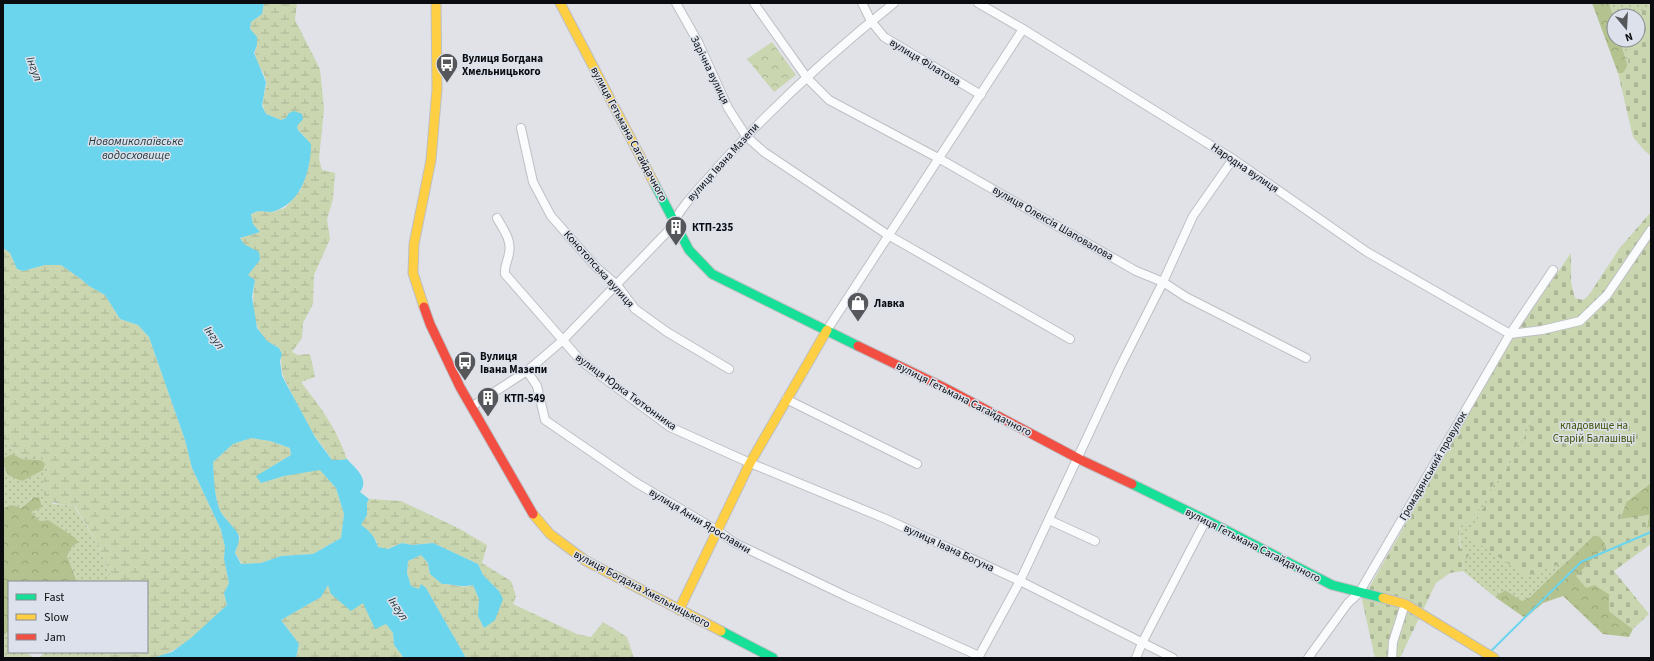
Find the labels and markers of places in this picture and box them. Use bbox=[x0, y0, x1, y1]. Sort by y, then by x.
bus stop icon: Вулиця Богдана Хмельницького bbox=[434, 51, 460, 84]
place label: Вулиця Богдана Хмельницького bbox=[462, 51, 543, 79]
building icon: КТП-235 bbox=[663, 214, 689, 247]
place label: КТП-235 bbox=[692, 220, 733, 235]
shop icon: Лавка bbox=[845, 290, 871, 323]
place label: Лавка bbox=[873, 296, 905, 311]
bus stop icon: Вулиця Івана Мазепи bbox=[452, 349, 478, 382]
place label: Вулиця Івана Мазепи bbox=[480, 349, 547, 377]
building icon: КТП-549 bbox=[475, 385, 501, 418]
place label: КТП-549 bbox=[504, 391, 545, 406]

